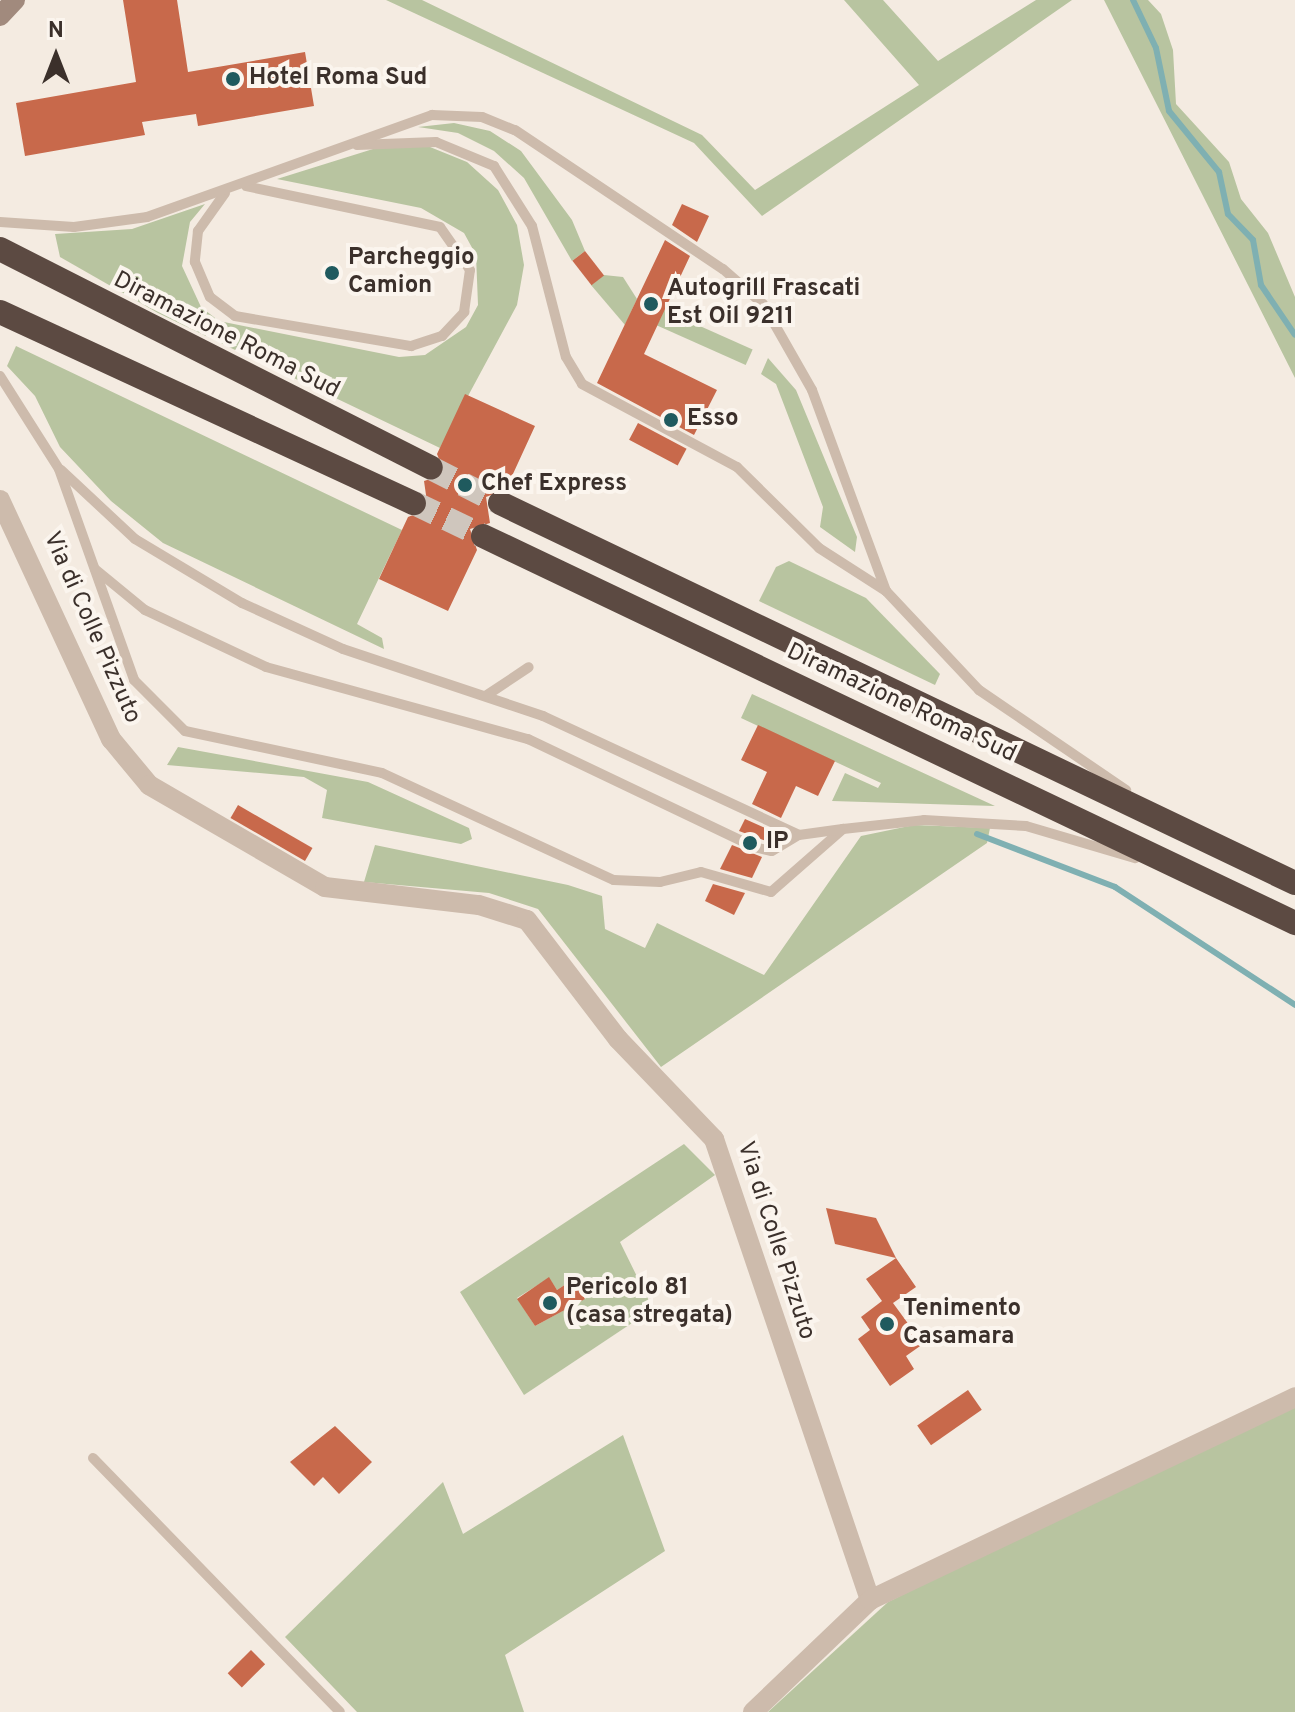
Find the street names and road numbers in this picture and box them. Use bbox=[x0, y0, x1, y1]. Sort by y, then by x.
street label: Diramazione Roma Sud bbox=[108, 266, 344, 406]
street label: Via di Colle Pizzuto bbox=[36, 528, 146, 728]
street label: Diramazione Roma Sud bbox=[782, 638, 1020, 770]
street label: Via di Colle Pizzuto bbox=[729, 1138, 821, 1344]

